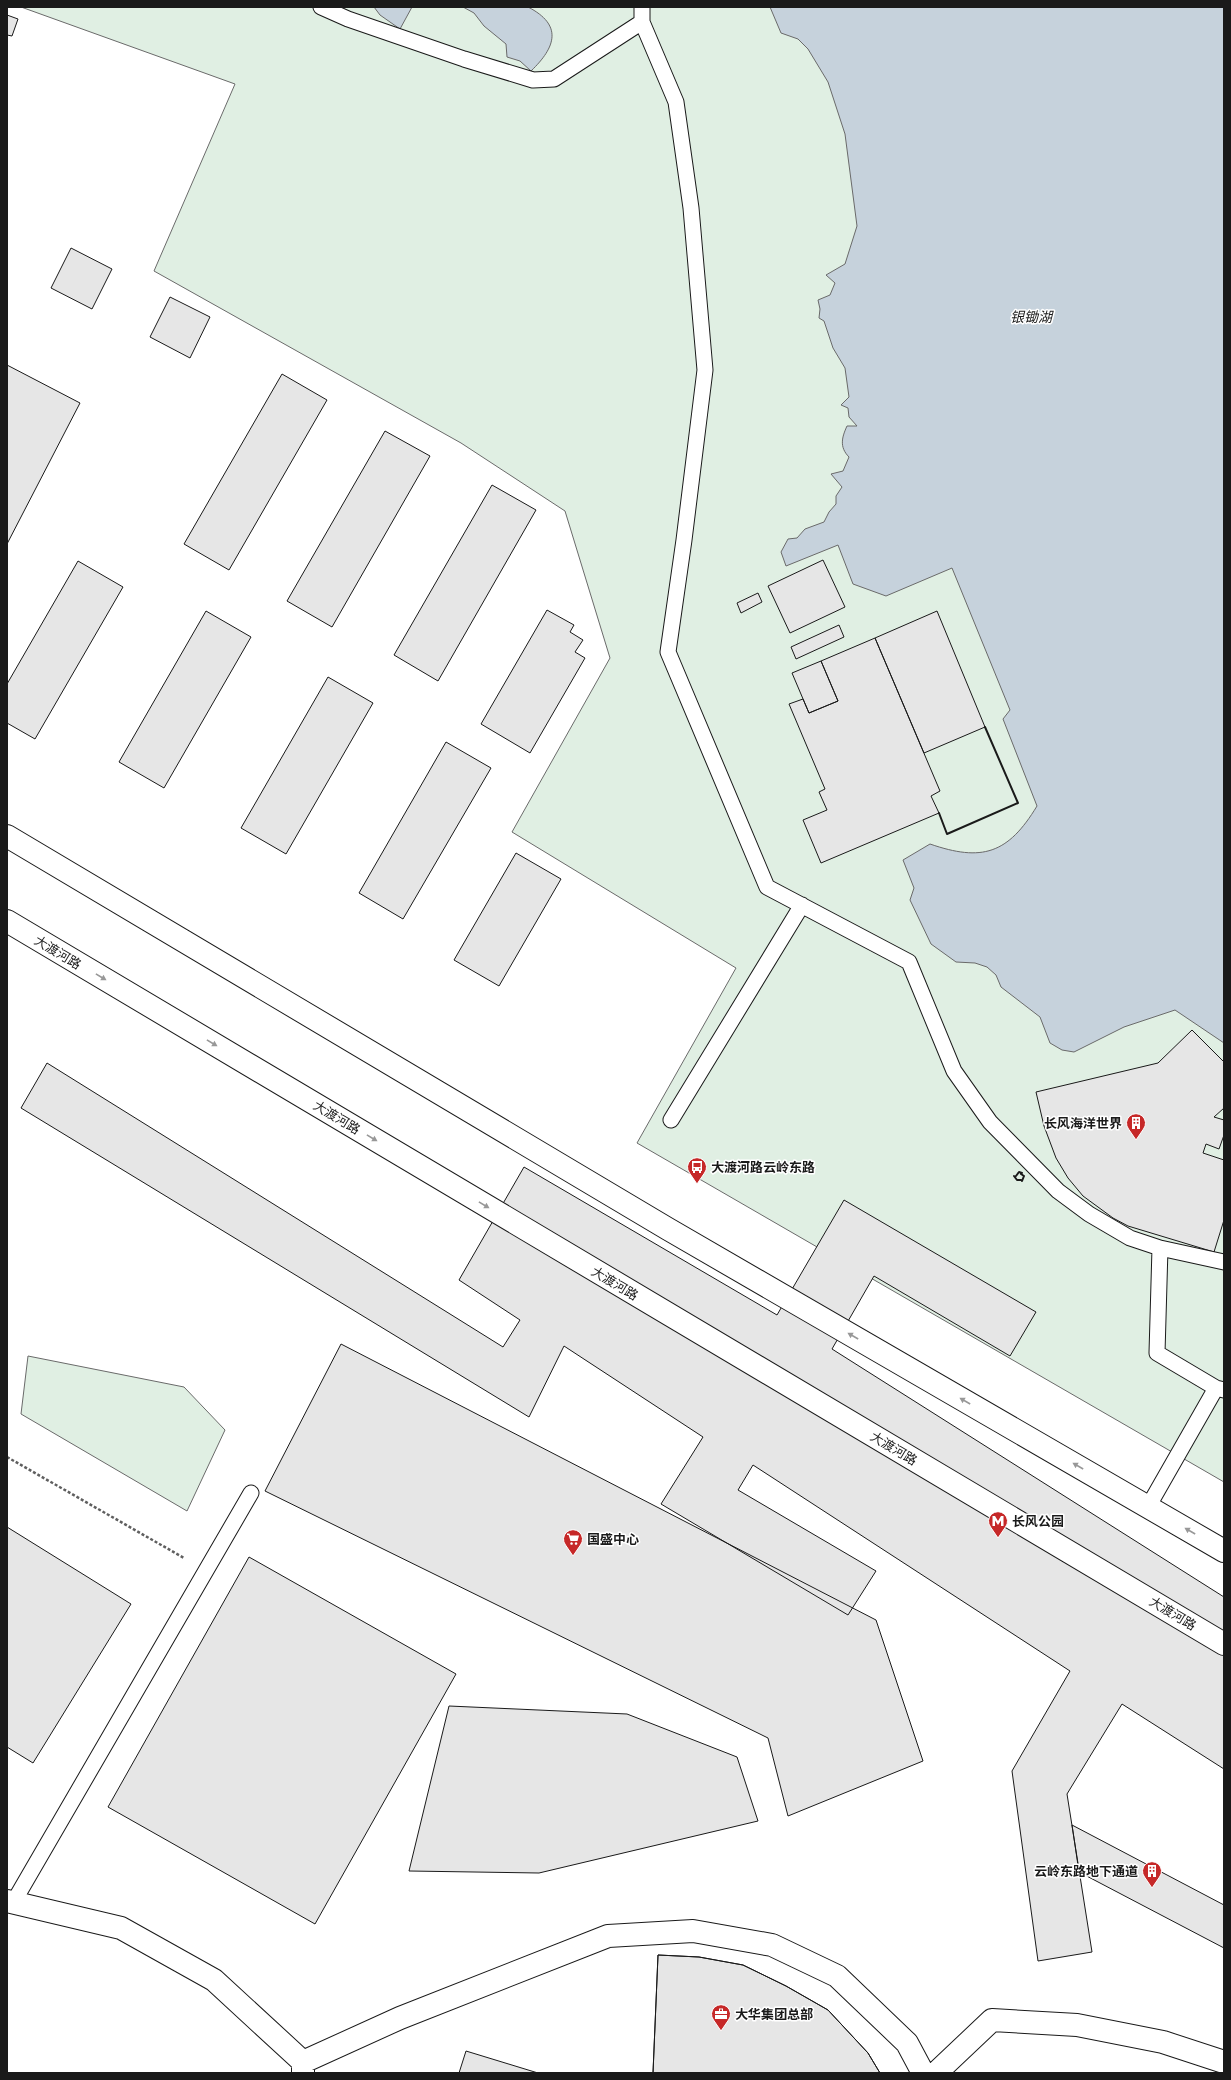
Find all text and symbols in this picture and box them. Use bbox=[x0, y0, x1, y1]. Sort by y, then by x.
water label: 银锄湖 bbox=[1010, 310, 1054, 327]
street label: 大渡河路 bbox=[31, 933, 84, 974]
one-way arrow bbox=[96, 973, 106, 981]
one-way arrow bbox=[206, 1040, 218, 1047]
street label: 大渡河路 bbox=[310, 1098, 363, 1139]
building icon: 长风海洋世界 bbox=[1125, 1112, 1147, 1140]
place label: 长风海洋世界 bbox=[1044, 1116, 1122, 1133]
one-way arrow bbox=[366, 1135, 378, 1142]
bus stop icon: 大渡河路云岭东路 bbox=[686, 1156, 708, 1184]
place label: 大渡河路云岭东路 bbox=[711, 1160, 815, 1177]
one-way arrow bbox=[478, 1201, 490, 1208]
street label: 大渡河路 bbox=[588, 1264, 641, 1305]
one-way arrow bbox=[847, 1333, 859, 1340]
one-way arrow bbox=[959, 1398, 971, 1405]
street label: 大渡河路 bbox=[867, 1429, 920, 1470]
one-way arrow bbox=[1072, 1463, 1084, 1470]
metro station icon: 长风公园 bbox=[987, 1510, 1009, 1538]
place label: 长风公园 bbox=[1012, 1515, 1064, 1531]
supermarket icon: 国盛中心 bbox=[562, 1528, 584, 1556]
one-way arrow bbox=[1184, 1528, 1196, 1535]
place label: 国盛中心 bbox=[587, 1532, 639, 1549]
street label: 大渡河路 bbox=[1146, 1594, 1199, 1635]
building icon: 云岭东路地下通道 bbox=[1141, 1860, 1163, 1888]
place label: 云岭东路地下通道 bbox=[1034, 1864, 1138, 1881]
office icon: 大华集团总部 bbox=[710, 2003, 732, 2031]
place label: 大华集团总部 bbox=[735, 2007, 813, 2024]

